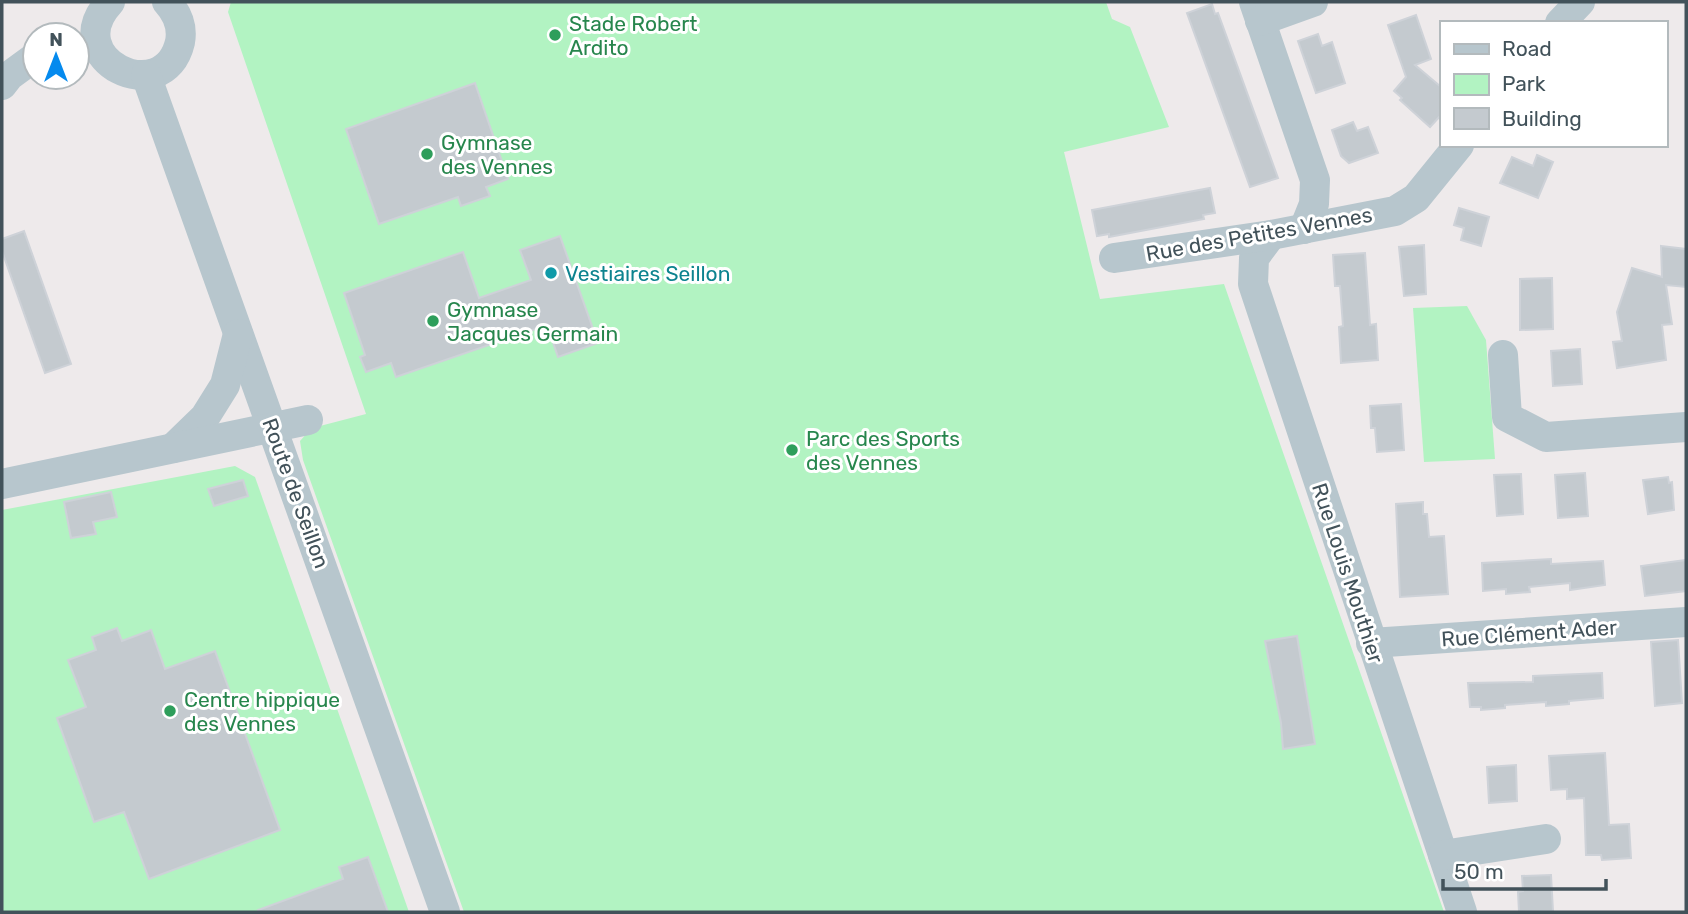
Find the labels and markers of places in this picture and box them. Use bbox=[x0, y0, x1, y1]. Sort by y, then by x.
place label: Stade Robert Ardito bbox=[569, 11, 697, 60]
marker: Stade Robert Ardito bbox=[547, 27, 563, 43]
place label: Gymnase des Vennes bbox=[441, 130, 553, 179]
marker: Gymnase des Vennes bbox=[419, 146, 435, 162]
place label: Vestiaires Seillon bbox=[565, 261, 730, 286]
marker: Vestiaires Seillon bbox=[543, 265, 559, 281]
place label: Gymnase Jacques Germain bbox=[447, 297, 618, 346]
marker: Gymnase Jacques Germain bbox=[425, 313, 441, 329]
place label: Parc des Sports des Vennes bbox=[806, 426, 960, 475]
marker: Parc des Sports des Vennes bbox=[784, 442, 800, 458]
place label: Centre hippique des Vennes bbox=[184, 687, 340, 736]
marker: Centre hippique des Vennes bbox=[162, 703, 178, 719]

